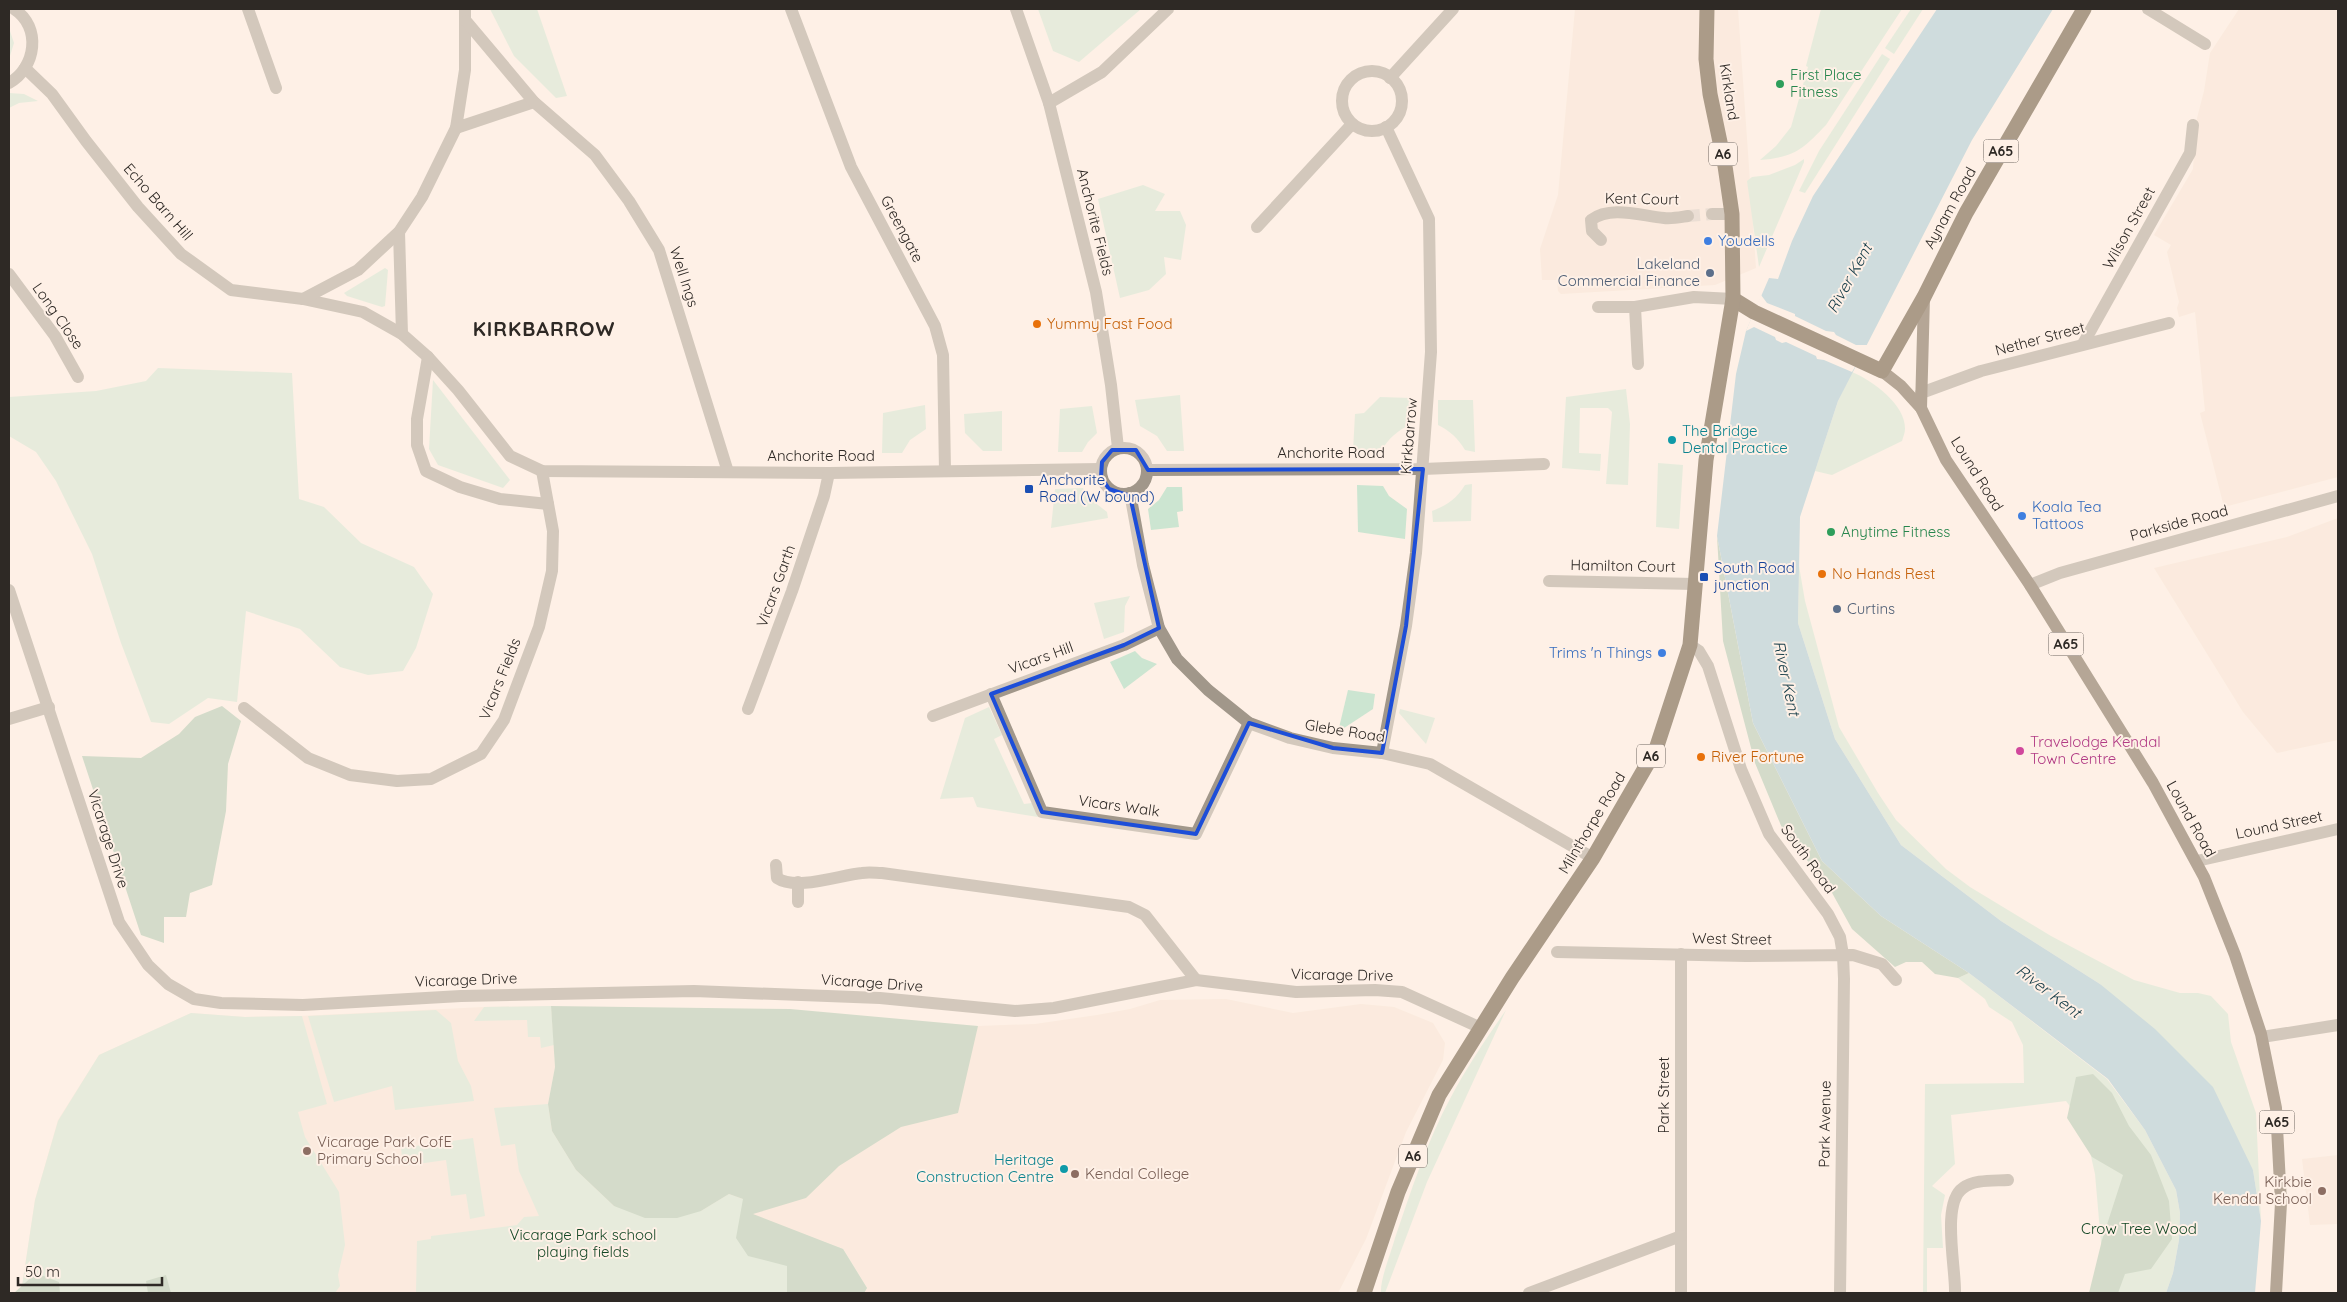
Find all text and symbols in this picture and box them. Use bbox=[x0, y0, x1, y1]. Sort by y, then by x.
street label: Kirkland bbox=[1716, 62, 1743, 122]
place label: First Place Fitness bbox=[1790, 65, 1861, 101]
marker: First Place Fitness bbox=[1774, 78, 1786, 90]
road number: A65 bbox=[1984, 140, 2018, 162]
road number: A6 bbox=[1709, 142, 1737, 166]
street label: Echo Barn Hill bbox=[120, 159, 197, 244]
street label: Aynam Road bbox=[1919, 164, 1980, 252]
street label: Anchorite Fields bbox=[1073, 166, 1118, 277]
street label: Wilson Street bbox=[2098, 183, 2159, 272]
street label: Kent Court bbox=[1605, 188, 1679, 209]
street label: Greengate bbox=[877, 192, 928, 266]
place label: Youdells bbox=[1718, 231, 1775, 250]
marker: Youdells bbox=[1702, 235, 1714, 247]
water label: River Kent bbox=[1822, 238, 1877, 316]
street label: Well Ings bbox=[666, 244, 703, 309]
place label: Lakeland Commercial Finance bbox=[1558, 254, 1700, 290]
marker: Lakeland Commercial Finance bbox=[1704, 267, 1716, 279]
street label: Long Close bbox=[29, 279, 88, 353]
place label: Yummy Fast Food bbox=[1047, 314, 1173, 333]
district label: KIRKBARROW bbox=[473, 316, 615, 341]
street label: Nether Street bbox=[1993, 317, 2087, 360]
marker: Yummy Fast Food bbox=[1031, 318, 1043, 330]
street label: Kirkbarrow bbox=[1396, 397, 1421, 475]
place label: The Bridge Dental Practice bbox=[1682, 421, 1788, 457]
street label: Lound Road bbox=[1947, 433, 2008, 515]
marker: The Bridge Dental Practice bbox=[1666, 434, 1678, 446]
street label: Anchorite Road bbox=[1277, 443, 1385, 462]
street label: Anchorite Road bbox=[767, 446, 875, 465]
place label: Anchorite Road (W bound) bbox=[1039, 470, 1155, 506]
marker: Anchorite Road (W bound) bbox=[1023, 483, 1035, 495]
place label: Koala Tea Tattoos bbox=[2032, 497, 2101, 533]
street label: Parkside Road bbox=[2128, 500, 2230, 545]
marker: Koala Tea Tattoos bbox=[2016, 510, 2028, 522]
place label: Anytime Fitness bbox=[1841, 522, 1950, 541]
marker: Anytime Fitness bbox=[1825, 526, 1837, 538]
street label: Vicars Garth bbox=[752, 542, 799, 630]
street label: Hamilton Court bbox=[1570, 555, 1676, 576]
place label: South Road junction bbox=[1713, 558, 1795, 594]
place label: No Hands Rest bbox=[1832, 564, 1935, 583]
marker: No Hands Rest bbox=[1816, 568, 1828, 580]
marker: South Road junction bbox=[1698, 571, 1710, 583]
place label: Curtins bbox=[1847, 599, 1895, 618]
marker: Curtins bbox=[1831, 603, 1843, 615]
road number: A65 bbox=[2048, 633, 2084, 656]
street label: Vicars Fields bbox=[475, 635, 525, 723]
street label: Vicars Hill bbox=[1006, 637, 1076, 678]
water label: River Kent bbox=[1769, 639, 1805, 719]
place label: Trims 'n Things bbox=[1549, 643, 1652, 662]
marker: Trims 'n Things bbox=[1656, 647, 1668, 659]
street label: Glebe Road bbox=[1304, 715, 1387, 746]
place label: Travelodge Kendal Town Centre bbox=[2030, 732, 2161, 768]
road number: A6 bbox=[1637, 744, 1665, 768]
marker: Travelodge Kendal Town Centre bbox=[2014, 745, 2026, 757]
place label: River Fortune bbox=[1711, 747, 1804, 766]
marker: River Fortune bbox=[1695, 751, 1707, 763]
street label: Milnthorpe Road bbox=[1554, 769, 1629, 877]
street label: Lound Road bbox=[2163, 777, 2220, 860]
street label: Vicarage Drive bbox=[84, 787, 133, 891]
street label: Vicars Walk bbox=[1077, 790, 1161, 821]
street label: Lound Street bbox=[2234, 806, 2324, 843]
street label: South Road bbox=[1777, 820, 1840, 897]
street label: West Street bbox=[1692, 928, 1772, 949]
water label: River Kent bbox=[2013, 960, 2087, 1023]
street label: Vicarage Drive bbox=[1291, 964, 1393, 985]
street label: Vicarage Drive bbox=[414, 968, 518, 991]
street label: Vicarage Drive bbox=[820, 969, 924, 996]
street label: Park Street bbox=[1654, 1057, 1673, 1133]
street label: Park Avenue bbox=[1814, 1080, 1835, 1168]
road number: A65 bbox=[2260, 1110, 2294, 1134]
place label: Vicarage Park CofE Primary School bbox=[317, 1132, 452, 1168]
road number: A6 bbox=[1399, 1144, 1427, 1168]
marker: Vicarage Park CofE Primary School bbox=[301, 1145, 313, 1157]
place label: Heritage Construction Centre bbox=[916, 1150, 1054, 1186]
marker: Heritage Construction Centre bbox=[1058, 1163, 1070, 1175]
place label: Kendal College bbox=[1085, 1164, 1189, 1183]
marker: Kendal College bbox=[1069, 1168, 1081, 1180]
place label: Kirkbie Kendal School bbox=[2213, 1172, 2312, 1208]
marker: Kirkbie Kendal School bbox=[2316, 1185, 2328, 1197]
park label: Crow Tree Wood bbox=[2081, 1219, 2197, 1238]
park label: Vicarage Park school playing fields bbox=[509, 1225, 657, 1261]
scale bar bbox=[18, 1254, 161, 1286]
text: 50 m bbox=[25, 1262, 60, 1281]

